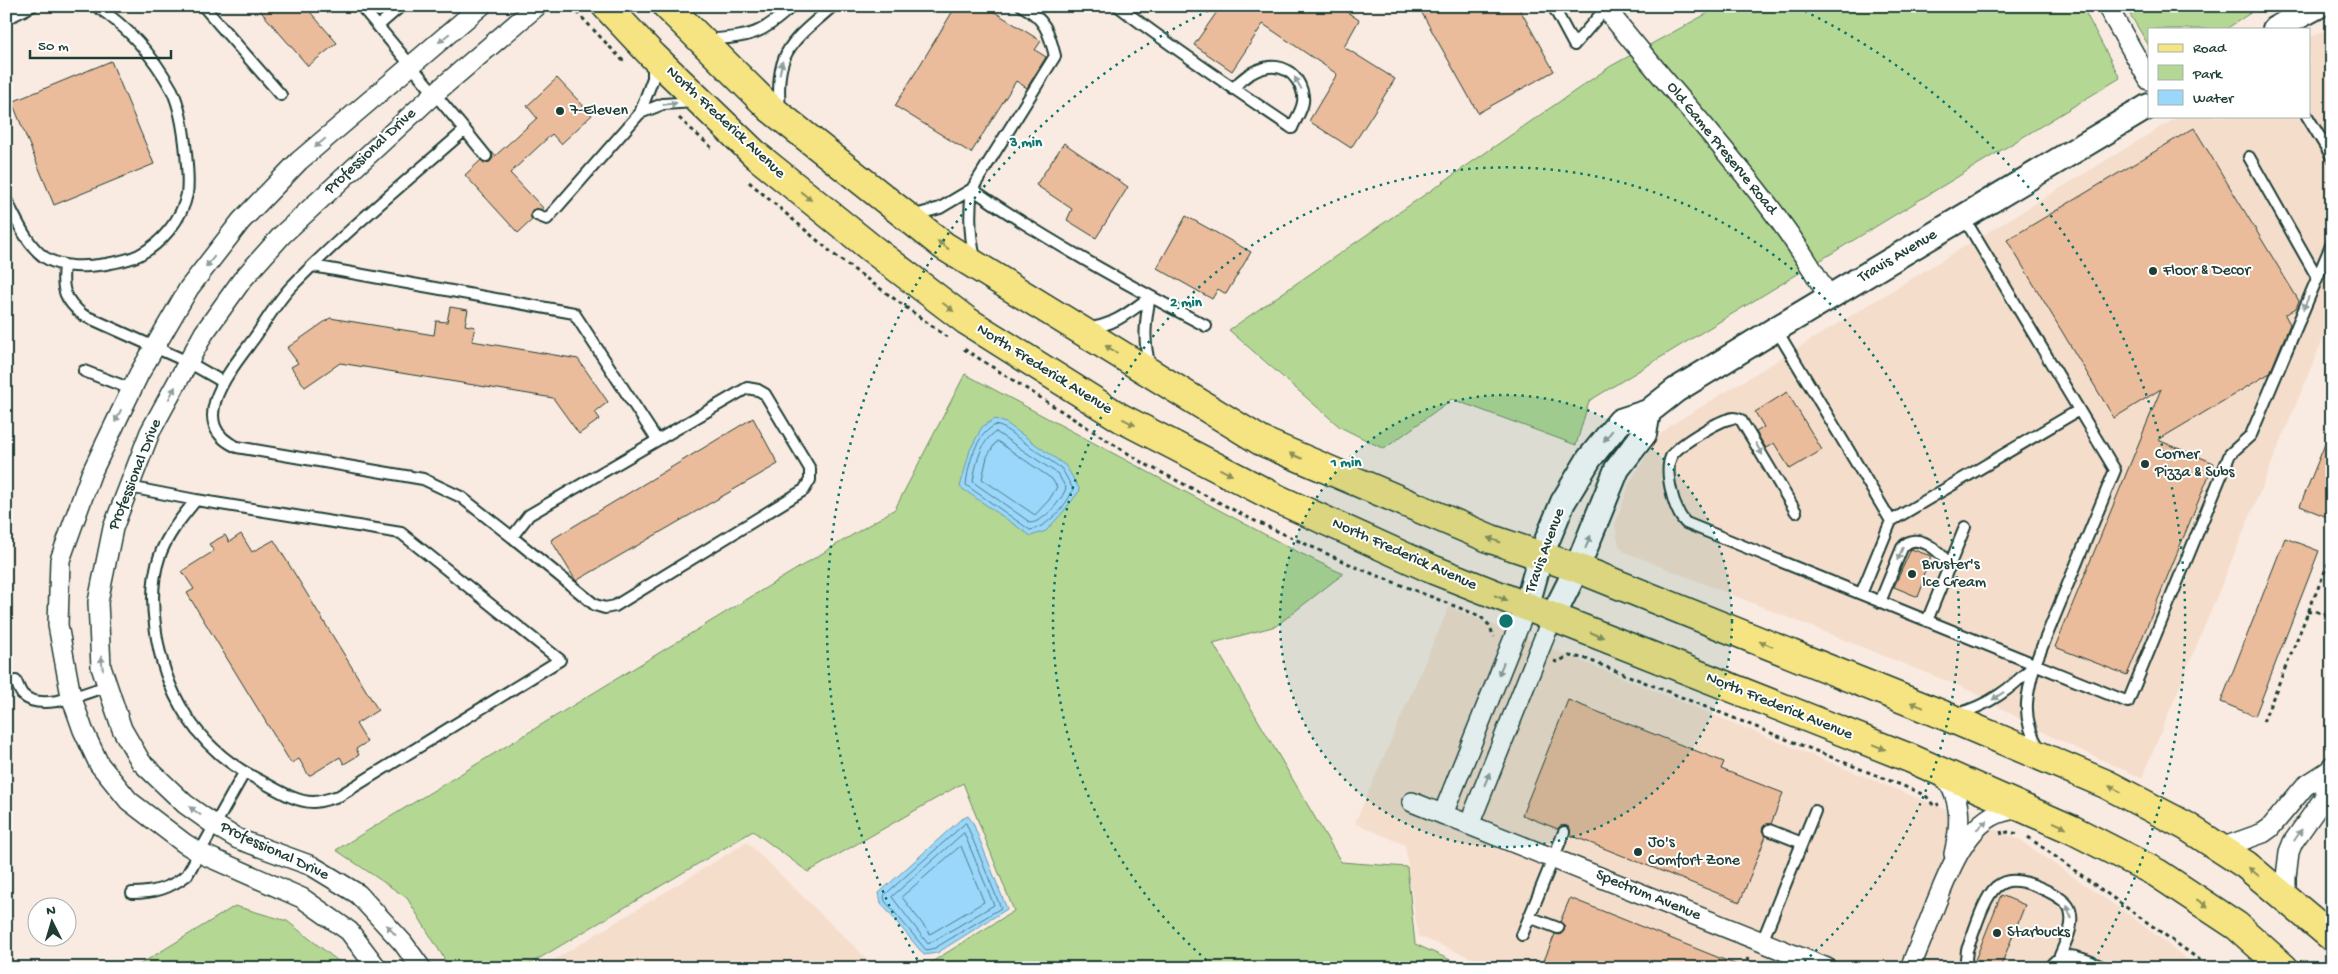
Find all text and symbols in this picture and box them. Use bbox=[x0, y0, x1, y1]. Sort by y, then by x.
scale bar bbox=[30, 28, 171, 60]
legend bbox=[2148, 28, 2310, 118]
one-way arrow bbox=[438, 32, 451, 43]
text: 50 m bbox=[38, 38, 69, 56]
text: Road bbox=[2193, 40, 2227, 58]
one-way arrow bbox=[777, 61, 785, 76]
street label: North Frederick Avenue bbox=[661, 63, 789, 184]
text: Park bbox=[2192, 66, 2223, 84]
one-way arrow bbox=[1293, 76, 1302, 89]
street label: Old Game Preserve Road bbox=[1662, 79, 1781, 220]
text: Water bbox=[2193, 90, 2235, 108]
one-way arrow bbox=[662, 100, 678, 108]
place label: 7-Eleven bbox=[569, 102, 628, 121]
street label: Professional Drive bbox=[321, 104, 421, 200]
marker: 7-Eleven bbox=[554, 105, 566, 117]
text: 3 min bbox=[1009, 134, 1043, 152]
one-way arrow bbox=[314, 137, 327, 148]
one-way arrow bbox=[799, 190, 812, 201]
street label: Travis Avenue bbox=[1854, 226, 1942, 289]
one-way arrow bbox=[936, 240, 950, 250]
one-way arrow bbox=[204, 255, 215, 268]
place label: Floor & Decor bbox=[2162, 262, 2251, 281]
marker: Floor & Decor bbox=[2147, 265, 2159, 277]
text: 2 min bbox=[1170, 294, 1203, 312]
one-way arrow bbox=[2302, 296, 2310, 310]
one-way arrow bbox=[941, 301, 954, 312]
street label: North Frederick Avenue bbox=[973, 320, 1116, 420]
one-way arrow bbox=[1104, 344, 1117, 353]
one-way arrow bbox=[168, 385, 176, 400]
one-way arrow bbox=[114, 409, 122, 423]
street label: Professional Drive bbox=[105, 416, 167, 534]
one-way arrow bbox=[1122, 418, 1136, 426]
one-way arrow bbox=[1602, 429, 1613, 442]
one-way arrow bbox=[1755, 443, 1764, 456]
place label: Corner Pizza & Subs bbox=[2154, 446, 2236, 483]
one-way arrow bbox=[1289, 452, 1304, 460]
text: 1 min bbox=[1330, 454, 1362, 472]
marker: Corner Pizza & Subs bbox=[2139, 458, 2151, 470]
one-way arrow bbox=[1219, 468, 1234, 476]
street label: Travis Avenue bbox=[1522, 505, 1570, 597]
street label: North Frederick Avenue bbox=[1329, 514, 1480, 596]
one-way arrow bbox=[1585, 535, 1593, 549]
one-way arrow bbox=[1487, 536, 1502, 543]
one-way arrow bbox=[1895, 547, 1903, 561]
place label: Bruster's Ice Cream bbox=[1921, 556, 1987, 593]
marker: Bruster's Ice Cream bbox=[1906, 568, 1918, 580]
one-way arrow bbox=[1494, 594, 1508, 602]
centre of rings bbox=[1497, 612, 1515, 630]
one-way arrow bbox=[1590, 632, 1605, 640]
one-way arrow bbox=[1759, 640, 1774, 647]
one-way arrow bbox=[98, 655, 106, 671]
one-way arrow bbox=[1497, 662, 1505, 677]
street label: North Frederick Avenue bbox=[1703, 669, 1856, 745]
one-way arrow bbox=[1992, 691, 2005, 701]
one-way arrow bbox=[1910, 700, 1924, 708]
one-way arrow bbox=[1872, 743, 1886, 751]
one-way arrow bbox=[1483, 772, 1491, 787]
one-way arrow bbox=[2108, 784, 2122, 792]
one-way arrow bbox=[188, 806, 202, 816]
street label: Professional Drive bbox=[216, 818, 332, 886]
one-way arrow bbox=[1975, 819, 1988, 830]
one-way arrow bbox=[2053, 821, 2067, 829]
one-way arrow bbox=[2293, 828, 2303, 842]
place label: Jo's Comfort Zone bbox=[1648, 834, 1741, 871]
marker: Jo's Comfort Zone bbox=[1632, 846, 1644, 858]
street label: Spectrum Avenue bbox=[1593, 866, 1704, 926]
one-way arrow bbox=[2249, 866, 2261, 878]
north arrow bbox=[28, 896, 78, 946]
one-way arrow bbox=[2195, 898, 2209, 908]
text: N bbox=[46, 903, 56, 920]
one-way arrow bbox=[2065, 904, 2073, 920]
one-way arrow bbox=[385, 924, 397, 936]
place label: Starbucks bbox=[2007, 924, 2071, 943]
marker: Starbucks bbox=[1991, 927, 2003, 939]

